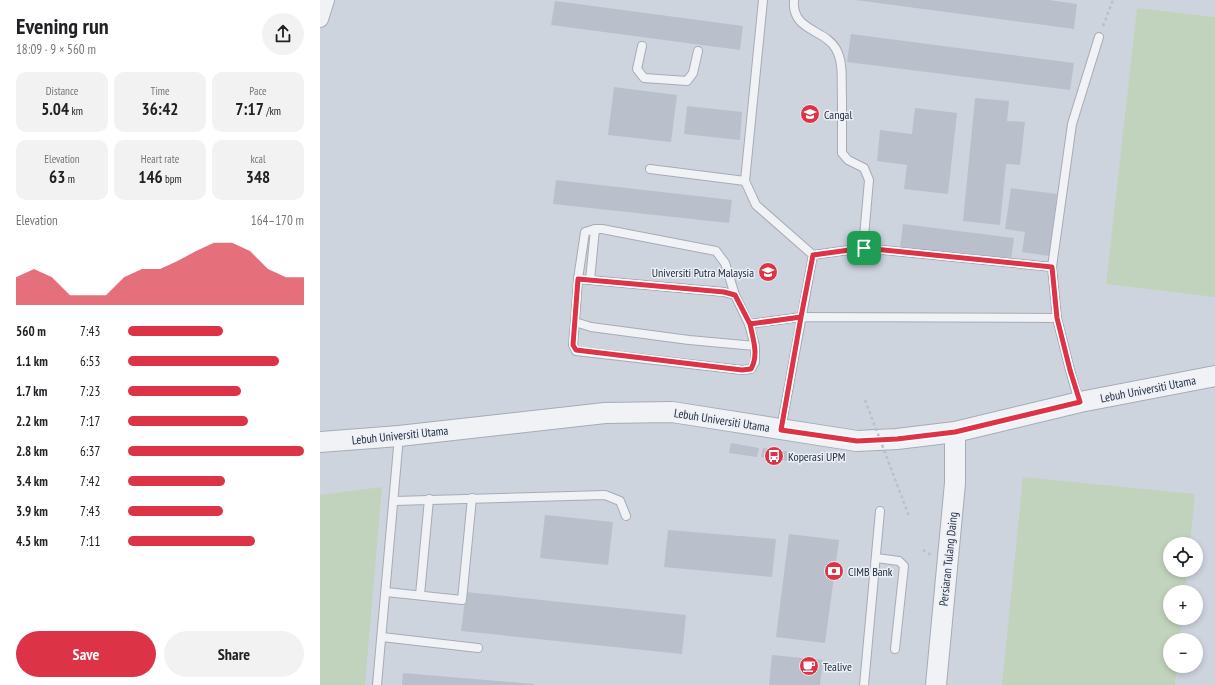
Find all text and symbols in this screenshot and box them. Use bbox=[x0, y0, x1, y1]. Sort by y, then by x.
text: Evening run bbox=[16, 12, 109, 40]
button: share bbox=[262, 13, 304, 55]
text: 18:09 · 9 × 560 m bbox=[16, 41, 96, 58]
text: Distance bbox=[46, 84, 78, 98]
text: Time bbox=[150, 84, 170, 98]
text: Pace bbox=[249, 84, 267, 98]
text: 5.04 bbox=[41, 98, 69, 120]
text: 36:42 bbox=[142, 98, 178, 120]
text: 7:17 bbox=[235, 98, 264, 120]
school or university icon: Cangal bbox=[799, 103, 821, 125]
text: km bbox=[69, 104, 83, 118]
text: /km bbox=[264, 104, 281, 118]
place label: Cangal bbox=[824, 107, 852, 122]
text: Elevation bbox=[44, 152, 80, 166]
text: Heart rate bbox=[141, 152, 179, 166]
text: kcal bbox=[250, 152, 266, 166]
text: 63 bbox=[49, 166, 65, 188]
text: 146 bbox=[138, 166, 163, 188]
text: 348 bbox=[246, 166, 270, 188]
text: m bbox=[65, 172, 75, 186]
text: bpm bbox=[163, 172, 182, 186]
text: Elevation bbox=[16, 212, 58, 229]
text: 164–170 m bbox=[251, 212, 304, 229]
pin bbox=[847, 231, 881, 265]
icon: arrive bbox=[853, 237, 875, 259]
school or university icon: Universiti Putra Malaysia bbox=[757, 261, 779, 283]
place label: Universiti Putra Malaysia bbox=[652, 265, 754, 280]
text: 560 m bbox=[16, 323, 46, 340]
text: 7:43 bbox=[80, 323, 100, 340]
text: 1.1 km bbox=[16, 353, 48, 370]
text: 6:53 bbox=[80, 353, 100, 370]
street label: Lebuh Universiti Utama bbox=[1099, 372, 1197, 406]
text: 1.7 km bbox=[16, 383, 47, 400]
text: 7:23 bbox=[80, 383, 100, 400]
street label: Lebuh Universiti Utama bbox=[673, 405, 771, 435]
text: 2.2 km bbox=[16, 413, 48, 430]
text: 7:17 bbox=[80, 413, 100, 430]
street label: Lebuh Universiti Utama bbox=[351, 422, 449, 448]
text: 2.8 km bbox=[16, 443, 48, 460]
text: 6:37 bbox=[80, 443, 100, 460]
bus stop icon: Koperasi UPM bbox=[763, 445, 785, 467]
place label: Koperasi UPM bbox=[788, 449, 845, 464]
text: 3.4 km bbox=[16, 473, 48, 490]
text: 7:42 bbox=[80, 473, 100, 490]
text: 3.9 km bbox=[16, 503, 48, 520]
text: 7:43 bbox=[80, 503, 100, 520]
street label: Persiaran Tulang Daing bbox=[936, 511, 960, 607]
text: 4.5 km bbox=[16, 533, 48, 550]
text: 7:11 bbox=[80, 533, 100, 550]
map controls bbox=[1163, 537, 1203, 673]
button: locate bbox=[1163, 537, 1203, 577]
bank icon: CIMB Bank bbox=[823, 560, 845, 582]
place label: CIMB Bank bbox=[848, 564, 893, 579]
button: + bbox=[1163, 585, 1203, 625]
button: Save bbox=[16, 631, 156, 677]
button: Share bbox=[164, 631, 304, 677]
button: − bbox=[1163, 633, 1203, 673]
cafe icon: Tealive bbox=[798, 655, 820, 677]
place label: Tealive bbox=[823, 659, 852, 674]

